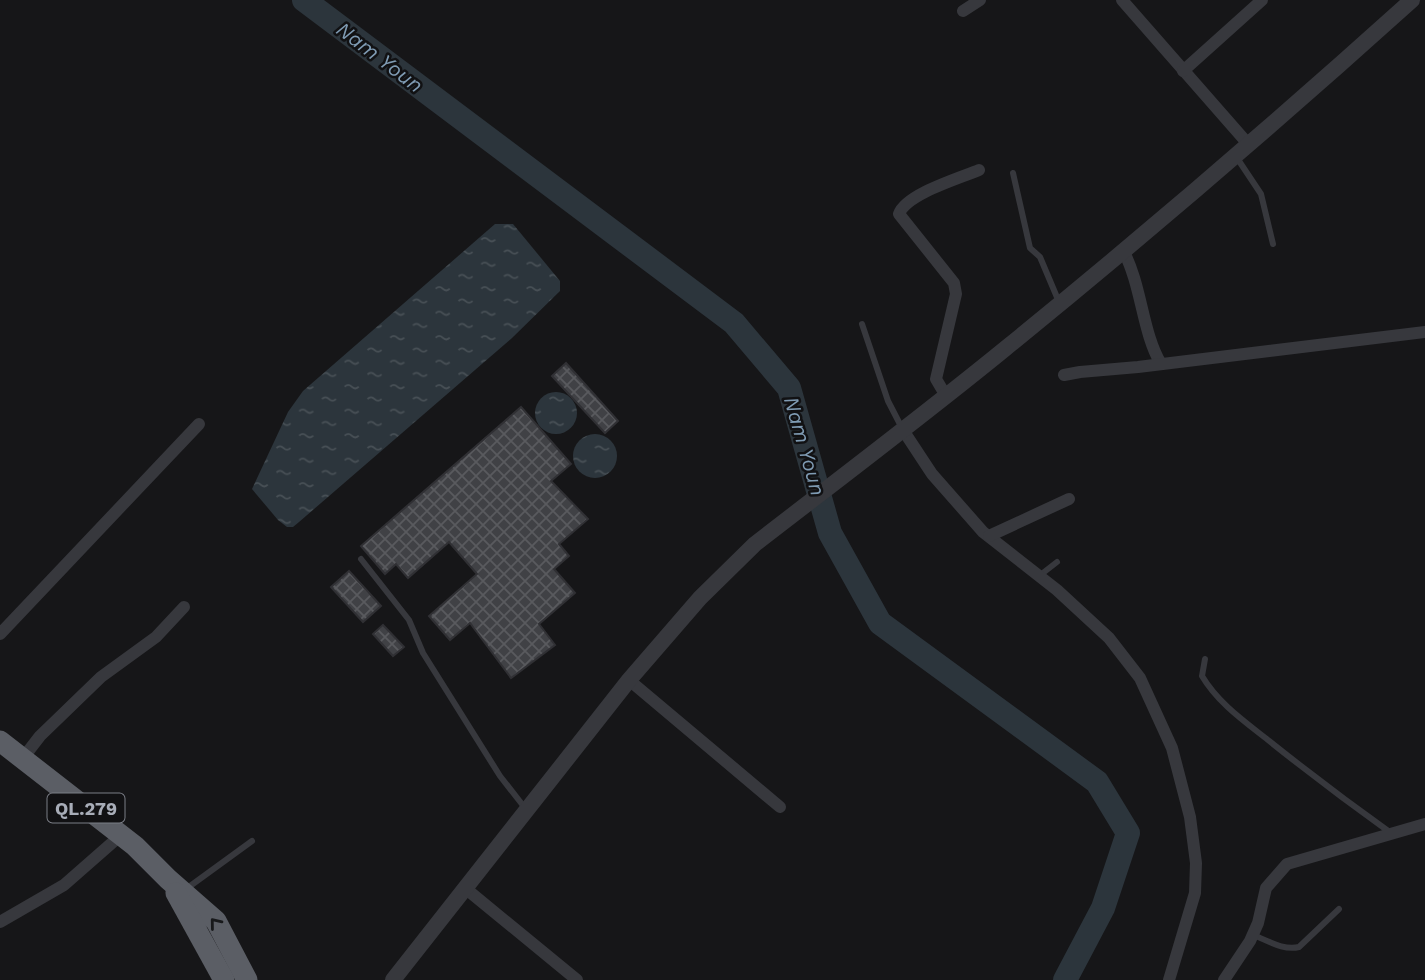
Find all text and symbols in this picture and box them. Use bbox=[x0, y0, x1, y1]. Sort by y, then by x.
water label: Nam Youn bbox=[332, 16, 428, 98]
water label: Nam Youn bbox=[779, 394, 831, 498]
road number: QL.279 bbox=[48, 794, 124, 822]
one-way arrow bbox=[211, 919, 224, 931]

